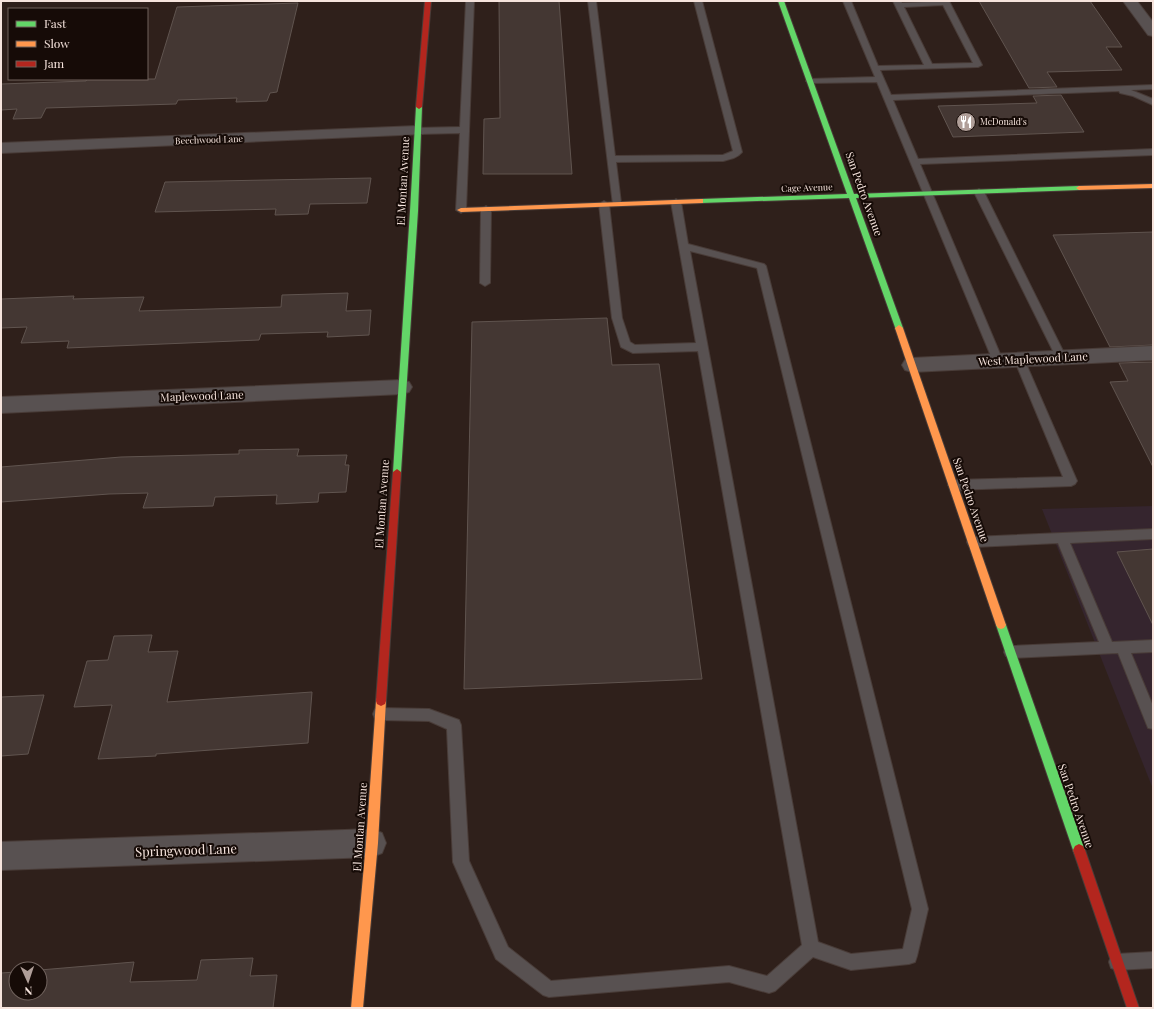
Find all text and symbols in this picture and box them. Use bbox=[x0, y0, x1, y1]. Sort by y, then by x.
legend bbox=[8, 8, 148, 80]
text: Fast bbox=[44, 15, 67, 31]
text: Slow bbox=[44, 35, 70, 51]
text: Jam bbox=[43, 55, 65, 71]
restaurant icon: McDonald's bbox=[955, 111, 977, 133]
place label: McDonald's bbox=[980, 115, 1027, 127]
street label: Beechwood Lane bbox=[175, 132, 244, 146]
street label: El Montan Avenue bbox=[393, 136, 412, 226]
street label: San Pedro Avenue bbox=[842, 150, 887, 238]
street label: Cage Avenue bbox=[781, 180, 833, 194]
street label: West Maplewood Lane bbox=[977, 348, 1089, 369]
street label: Maplewood Lane bbox=[160, 387, 244, 404]
street label: San Pedro Avenue bbox=[950, 456, 993, 544]
street label: El Montan Avenue bbox=[371, 459, 392, 549]
street label: San Pedro Avenue bbox=[1055, 762, 1098, 850]
street label: El Montan Avenue bbox=[349, 782, 370, 872]
street label: Springwood Lane bbox=[135, 839, 238, 860]
north arrow bbox=[8, 961, 48, 1001]
text: N bbox=[24, 984, 33, 999]

